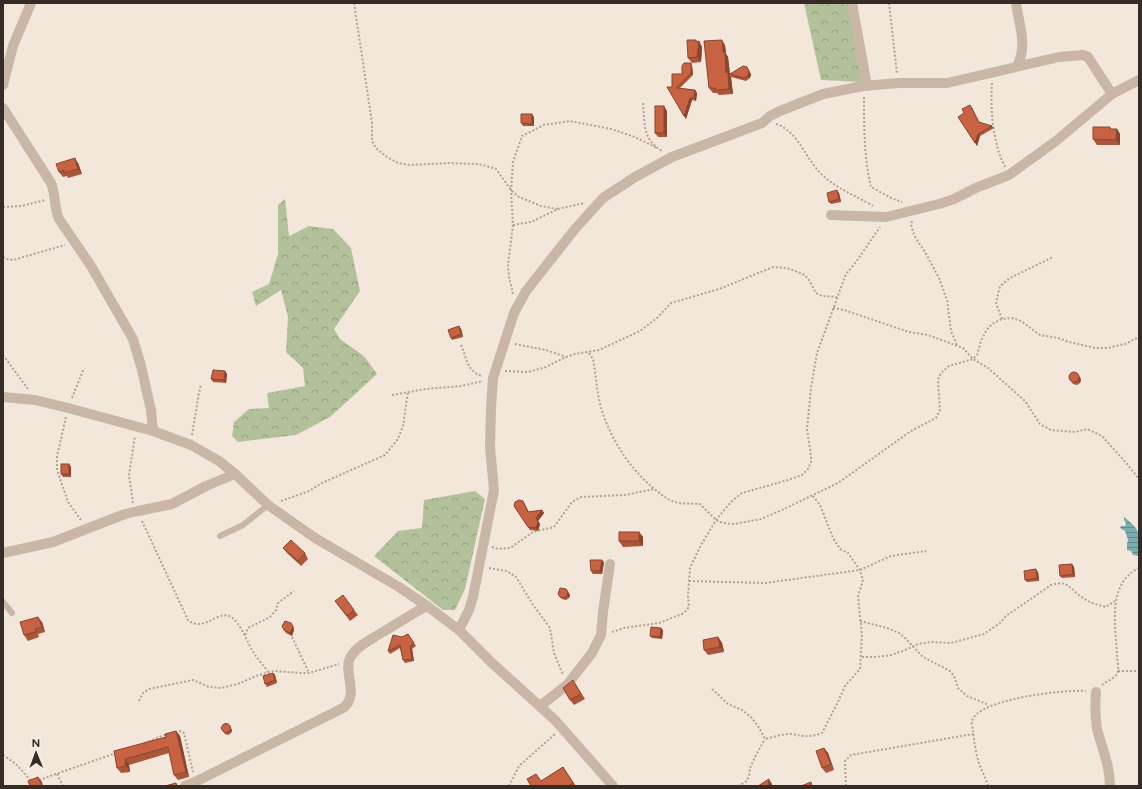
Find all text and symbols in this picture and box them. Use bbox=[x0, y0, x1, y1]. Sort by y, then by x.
north arrow bbox=[16, 733, 56, 773]
text: N bbox=[31, 737, 40, 750]

